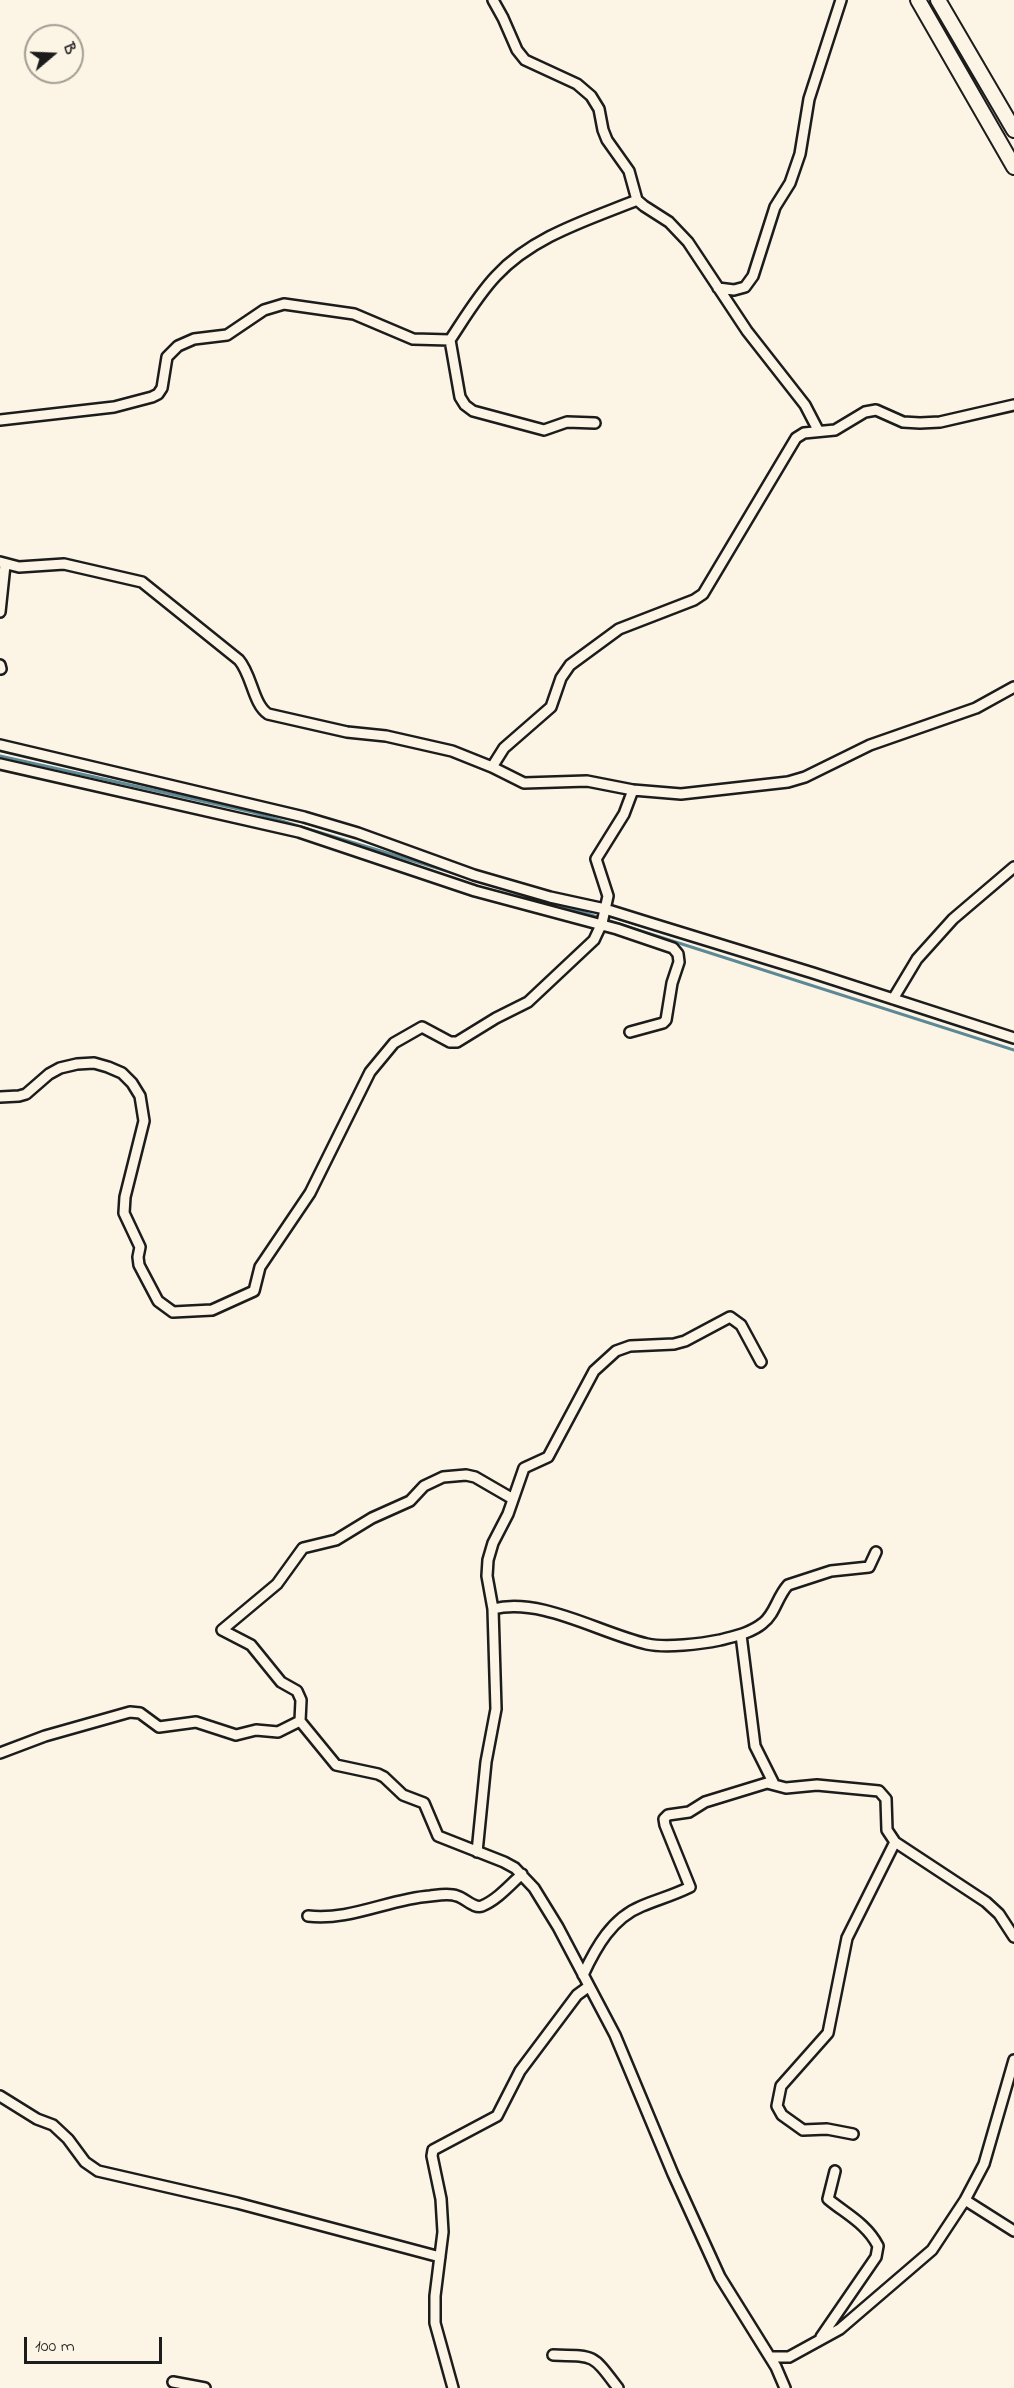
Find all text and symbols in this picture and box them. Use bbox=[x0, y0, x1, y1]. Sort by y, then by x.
north arrow bbox=[24, 24, 84, 84]
text: B bbox=[56, 40, 82, 58]
scale bar bbox=[27, 2325, 165, 2363]
text: 100 m bbox=[35, 2334, 75, 2360]

